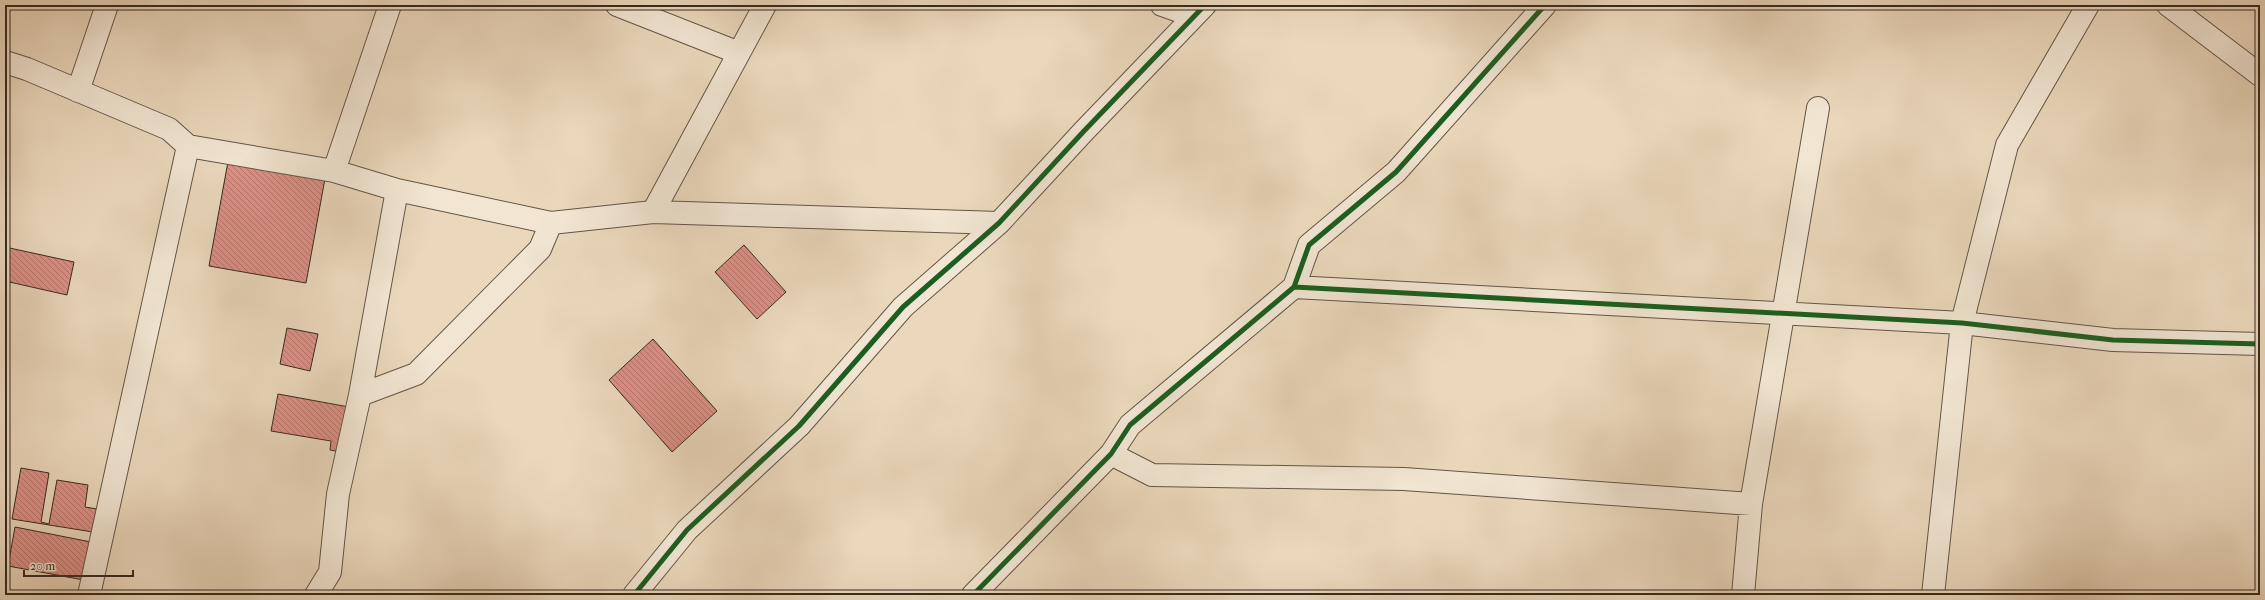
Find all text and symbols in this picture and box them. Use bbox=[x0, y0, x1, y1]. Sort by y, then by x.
scale bar bbox=[24, 552, 133, 578]
text: 20 m bbox=[30, 559, 55, 573]

